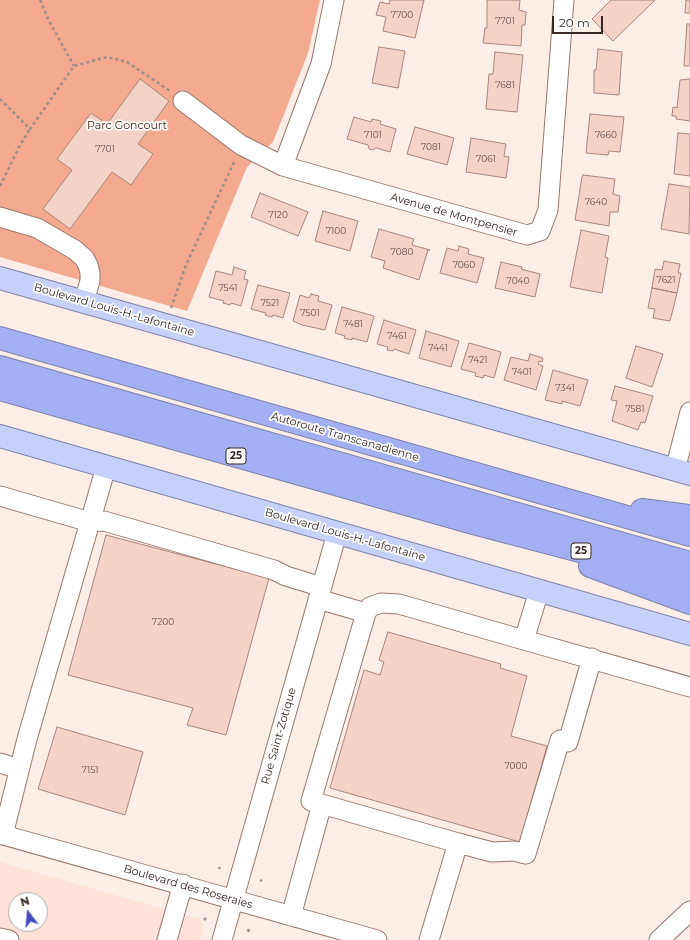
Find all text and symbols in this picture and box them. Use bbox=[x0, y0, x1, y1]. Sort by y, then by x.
scale bar bbox=[554, 8, 605, 34]
house number: 7700 bbox=[391, 10, 413, 20]
text: 20 m bbox=[559, 15, 590, 30]
house number: 7701 bbox=[495, 16, 515, 26]
house number: 7681 bbox=[495, 80, 515, 90]
park label: Parc Goncourt bbox=[87, 119, 167, 133]
house number: 7101 bbox=[364, 130, 382, 140]
house number: 7660 bbox=[595, 130, 617, 140]
house number: 7081 bbox=[421, 142, 441, 152]
house number: 7701 bbox=[95, 144, 115, 154]
house number: 7061 bbox=[476, 154, 496, 164]
street label: Avenue de Montpensier bbox=[389, 191, 519, 239]
house number: 7640 bbox=[585, 197, 607, 207]
house number: 7120 bbox=[268, 210, 288, 220]
house number: 7100 bbox=[326, 226, 346, 236]
house number: 7080 bbox=[391, 247, 413, 257]
house number: 7060 bbox=[453, 260, 475, 270]
house number: 7621 bbox=[657, 275, 675, 285]
house number: 7040 bbox=[507, 276, 529, 286]
street label: Boulevard Louis-H.-Lafontaine bbox=[32, 281, 196, 339]
house number: 7541 bbox=[218, 283, 238, 293]
house number: 7521 bbox=[261, 298, 279, 308]
house number: 7501 bbox=[300, 308, 320, 318]
house number: 7481 bbox=[343, 319, 363, 329]
house number: 7461 bbox=[387, 331, 407, 341]
house number: 7441 bbox=[428, 343, 448, 353]
house number: 7421 bbox=[468, 355, 488, 365]
house number: 7401 bbox=[512, 367, 532, 377]
house number: 7341 bbox=[555, 383, 575, 393]
house number: 7581 bbox=[625, 404, 645, 414]
street label: Autoroute Transcanadienne bbox=[270, 410, 420, 464]
road number: 25 bbox=[226, 448, 246, 464]
street label: Boulevard Louis-H.-Lafontaine bbox=[263, 506, 427, 564]
road number: 25 bbox=[571, 543, 591, 559]
house number: 7200 bbox=[152, 617, 174, 627]
street label: Rue Saint-Zotique bbox=[259, 686, 299, 786]
house number: 7000 bbox=[505, 761, 527, 771]
house number: 7151 bbox=[82, 765, 98, 775]
street label: Boulevard des Roseraies bbox=[122, 862, 254, 912]
north arrow bbox=[8, 892, 48, 932]
text: N bbox=[19, 893, 31, 909]

